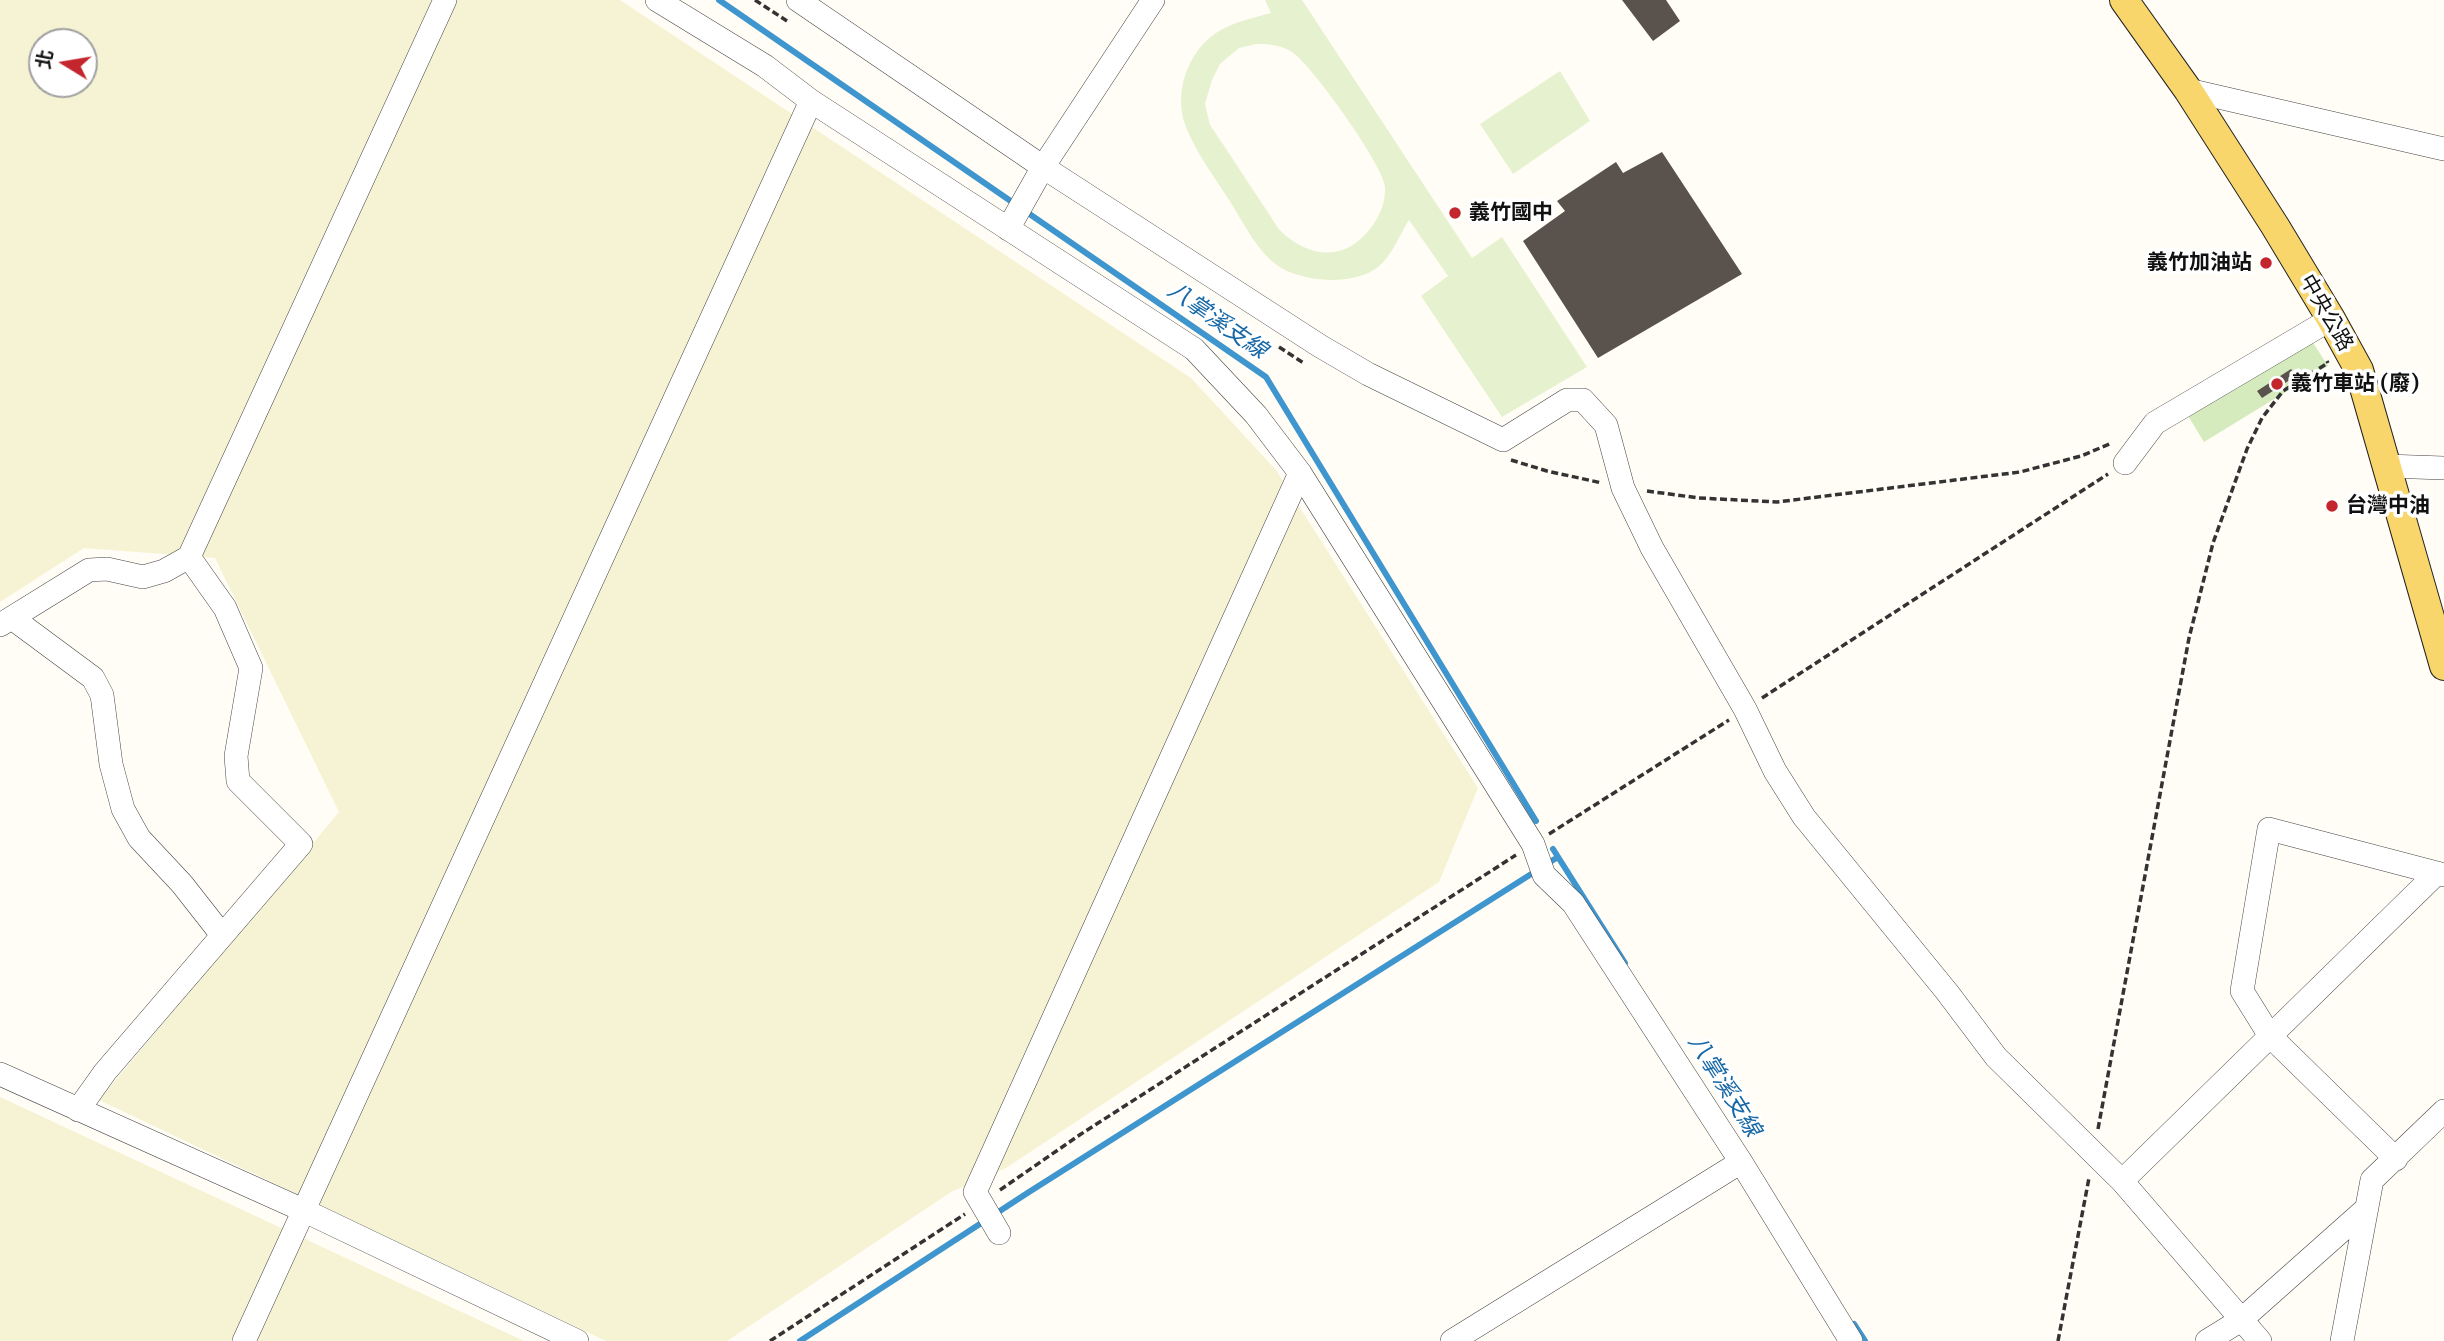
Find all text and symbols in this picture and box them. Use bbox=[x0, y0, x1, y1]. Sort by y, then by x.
north arrow bbox=[28, 28, 98, 98]
text: 北 bbox=[31, 48, 58, 71]
place label: 義竹國中 bbox=[1469, 200, 1553, 226]
marker: 義竹國中 bbox=[1447, 205, 1463, 221]
place label: 義竹加油站 bbox=[2147, 250, 2252, 276]
marker: 義竹加油站 bbox=[2258, 255, 2274, 271]
street label: 中央公路 bbox=[2294, 270, 2358, 356]
water label: 八掌溪支線 bbox=[1162, 277, 1272, 365]
place label: 義竹車站 (廢) bbox=[2291, 371, 2420, 397]
marker: 義竹車站 (廢) bbox=[2269, 376, 2285, 392]
place label: 台灣中油 bbox=[2346, 493, 2430, 519]
marker: 台灣中油 bbox=[2324, 498, 2340, 514]
water label: 八掌溪支線 bbox=[1682, 1030, 1766, 1142]

